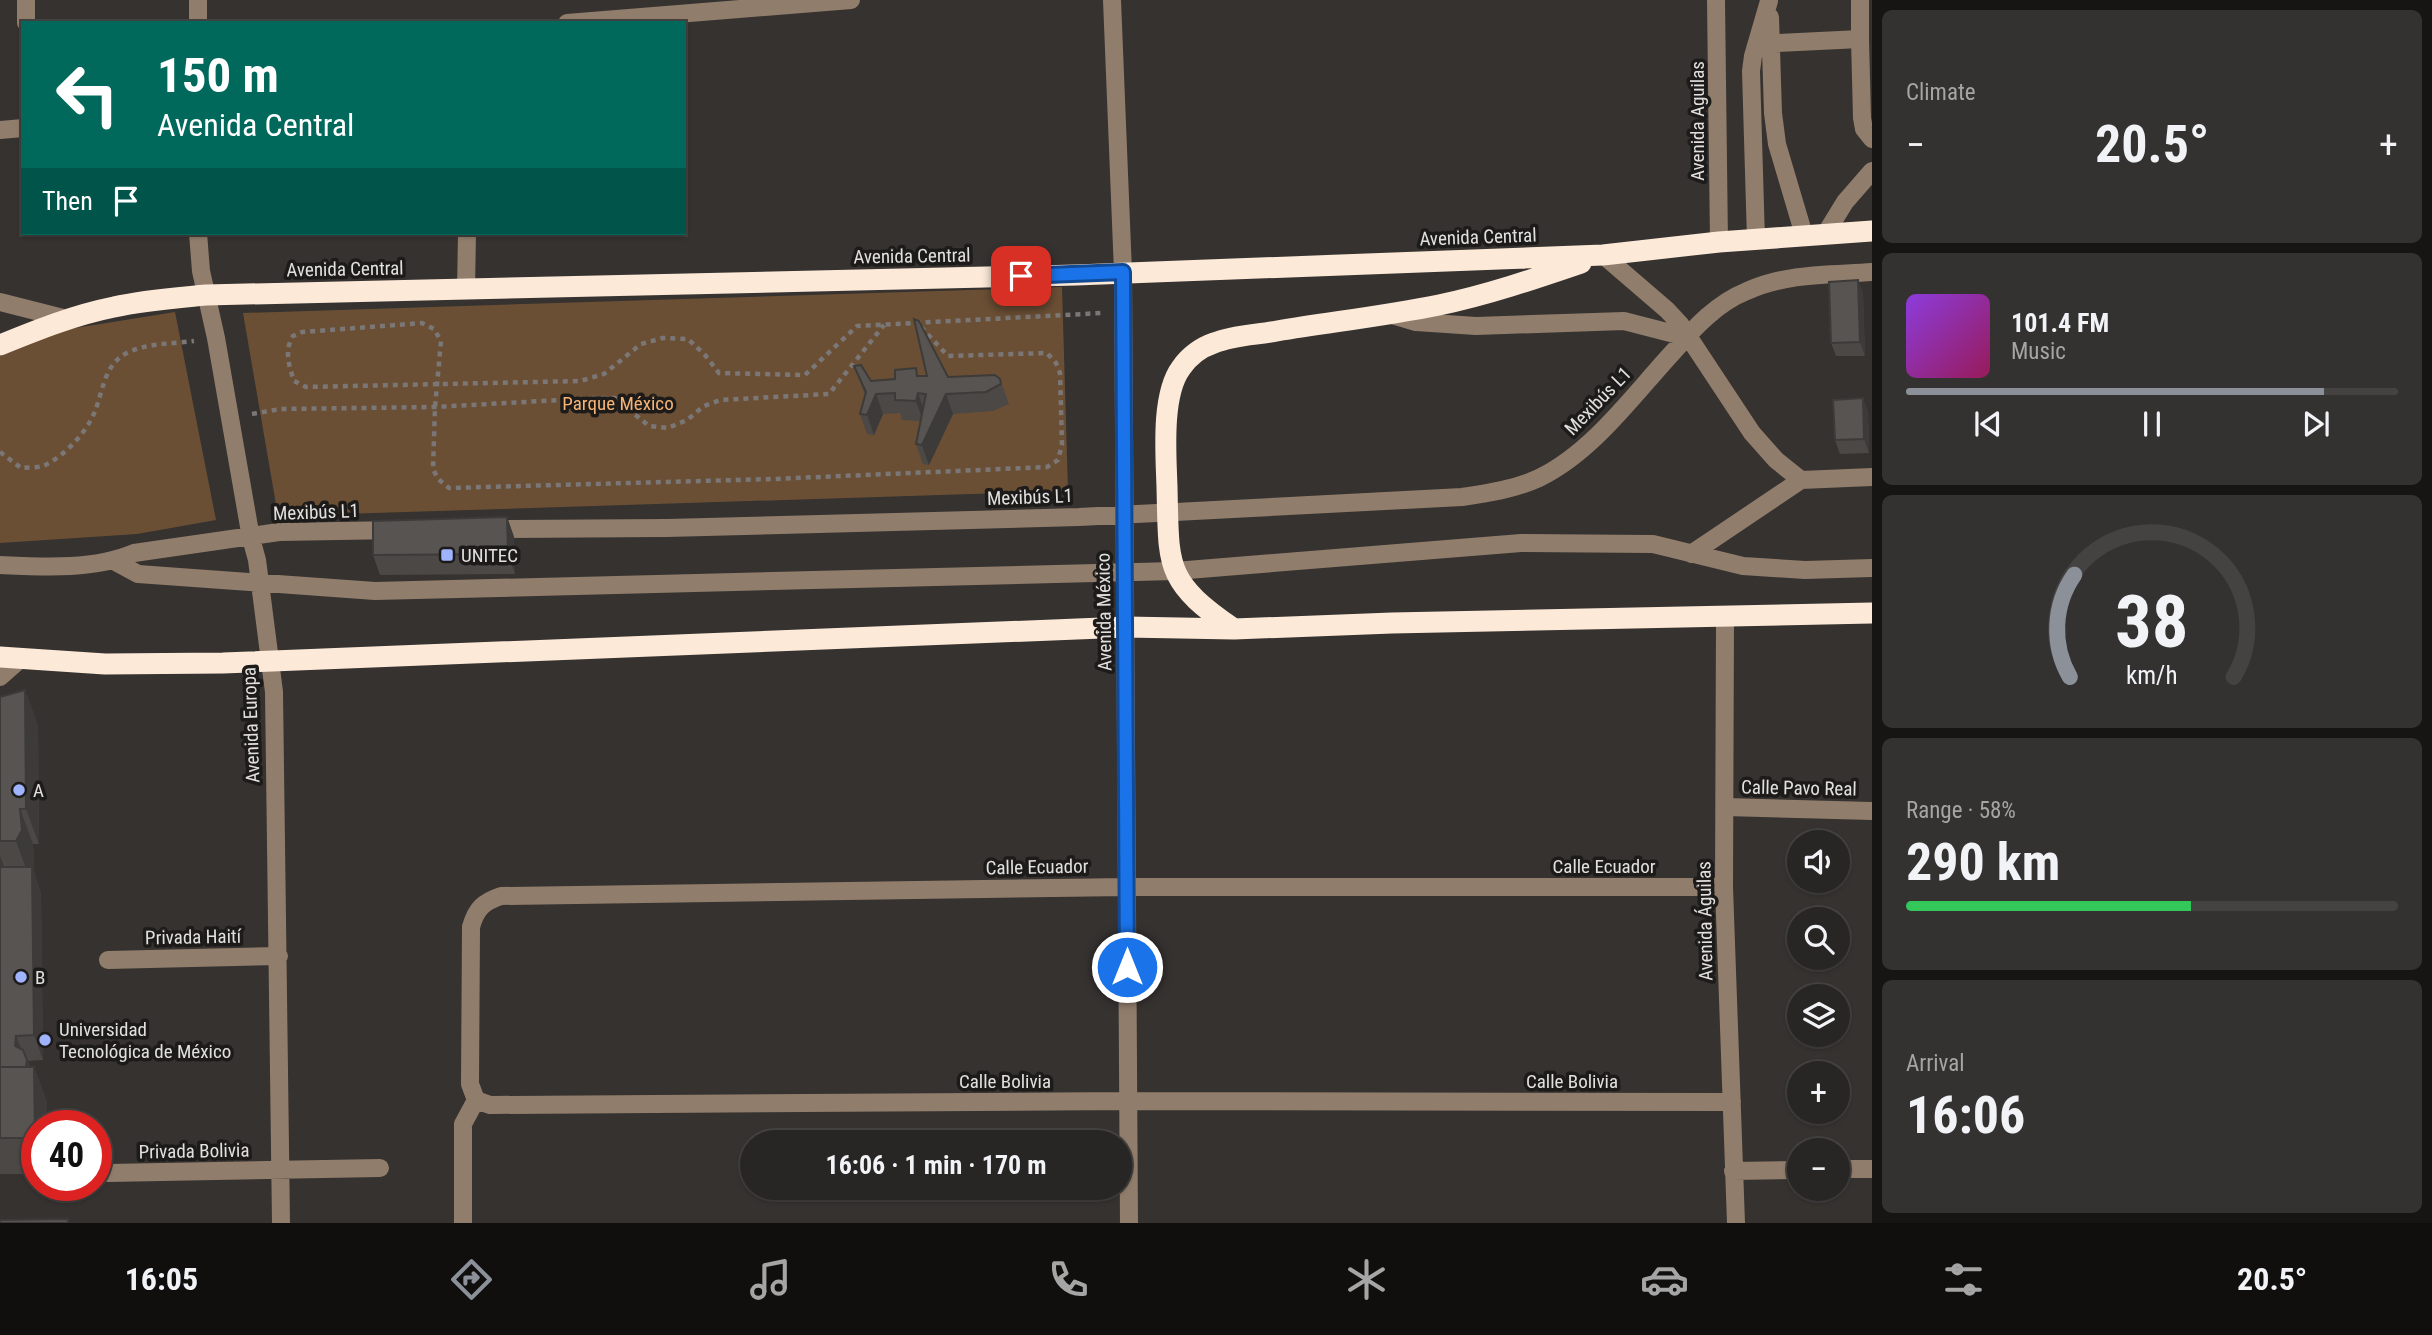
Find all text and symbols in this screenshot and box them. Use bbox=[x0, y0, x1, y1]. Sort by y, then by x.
text: 150 m bbox=[157, 47, 279, 104]
icon: left bbox=[42, 49, 133, 140]
street label: Avenida Aguilas bbox=[1686, 61, 1709, 181]
text: Climate bbox=[1906, 79, 1976, 106]
text: Avenida Central bbox=[157, 106, 354, 144]
text: 20.5° bbox=[2095, 114, 2209, 175]
text: − bbox=[1906, 123, 1925, 167]
text: + bbox=[2379, 123, 2398, 167]
icon: arrive bbox=[107, 182, 145, 220]
text: Then bbox=[42, 186, 93, 216]
street label: Avenida Central bbox=[1419, 223, 1537, 251]
street label: Avenida Central bbox=[853, 243, 971, 269]
pin bbox=[991, 246, 1051, 306]
street label: Avenida Central bbox=[286, 256, 404, 282]
icon: arrive bbox=[1002, 257, 1040, 295]
text: 101.4 FM bbox=[2011, 308, 2109, 338]
text: Music bbox=[2011, 338, 2066, 365]
street label: Mexibús L1 bbox=[1560, 362, 1636, 440]
park label: Parque México bbox=[562, 392, 674, 415]
icon: previous bbox=[1969, 405, 2007, 443]
icon: pause bbox=[2133, 405, 2171, 443]
icon: next bbox=[2297, 405, 2335, 443]
street label: Mexibús L1 bbox=[987, 484, 1073, 510]
street label: Mexibús L1 bbox=[273, 499, 359, 525]
place label: UNITEC bbox=[461, 544, 518, 567]
marker: UNITEC bbox=[439, 547, 455, 563]
street label: Avenida México bbox=[1091, 553, 1117, 671]
text: 38 bbox=[2115, 580, 2189, 666]
text: km/h bbox=[2126, 661, 2178, 690]
street label: Avenida Europa bbox=[237, 667, 265, 783]
street label: Calle Pavo Real bbox=[1741, 775, 1857, 801]
place label: A bbox=[33, 779, 44, 802]
marker: A bbox=[11, 782, 27, 798]
text: Range · 58% bbox=[1906, 797, 2016, 824]
map controls bbox=[1787, 830, 1850, 1201]
button: sound bbox=[1787, 830, 1850, 893]
text: 290 km bbox=[1906, 832, 2060, 893]
street label: Calle Ecuador bbox=[985, 855, 1089, 879]
street label: Calle Ecuador bbox=[1553, 855, 1656, 878]
street label: Avenida Águilas bbox=[1692, 861, 1718, 981]
button: search bbox=[1787, 907, 1850, 970]
street label: Privada Haití bbox=[145, 925, 243, 949]
position arrow bbox=[1090, 930, 1164, 1004]
place label: B bbox=[35, 966, 45, 989]
marker: B bbox=[13, 969, 29, 985]
button: layers bbox=[1787, 984, 1850, 1047]
place label: Universidad Tecnológica de México bbox=[59, 1018, 231, 1063]
marker: Universidad Tecnológica de México bbox=[37, 1032, 53, 1048]
text: Arrival bbox=[1906, 1050, 1965, 1077]
button: + bbox=[1787, 1061, 1850, 1124]
street label: Calle Bolivia bbox=[959, 1070, 1051, 1093]
street label: Calle Bolivia bbox=[1526, 1070, 1618, 1093]
text: 16:06 bbox=[1906, 1085, 2025, 1146]
speed limit sign: 40 bbox=[21, 1110, 112, 1201]
button: − bbox=[1787, 1138, 1850, 1201]
street label: Privada Bolivia bbox=[138, 1139, 250, 1163]
text: 16:06 · 1 min · 170 m bbox=[826, 1150, 1046, 1180]
icon: directions bbox=[447, 1255, 496, 1304]
icon: music bbox=[746, 1255, 795, 1304]
icon: phone bbox=[1044, 1255, 1093, 1304]
icon: climate bbox=[1342, 1255, 1391, 1304]
icon: car bbox=[1640, 1255, 1689, 1304]
icon: filters bbox=[1939, 1255, 1988, 1304]
text: 16:05 bbox=[125, 1260, 198, 1298]
text: 20.5° bbox=[2237, 1260, 2307, 1298]

